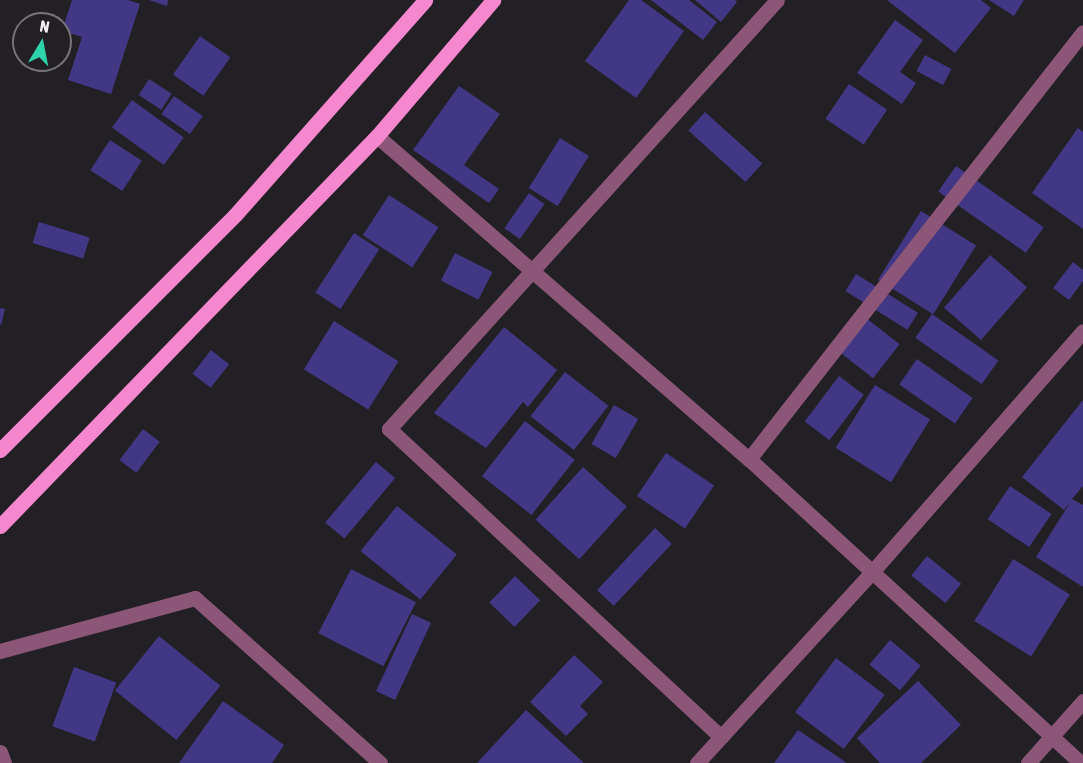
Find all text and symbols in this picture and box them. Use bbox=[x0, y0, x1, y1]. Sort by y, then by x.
north arrow bbox=[12, 12, 72, 72]
text: N bbox=[39, 17, 51, 36]

